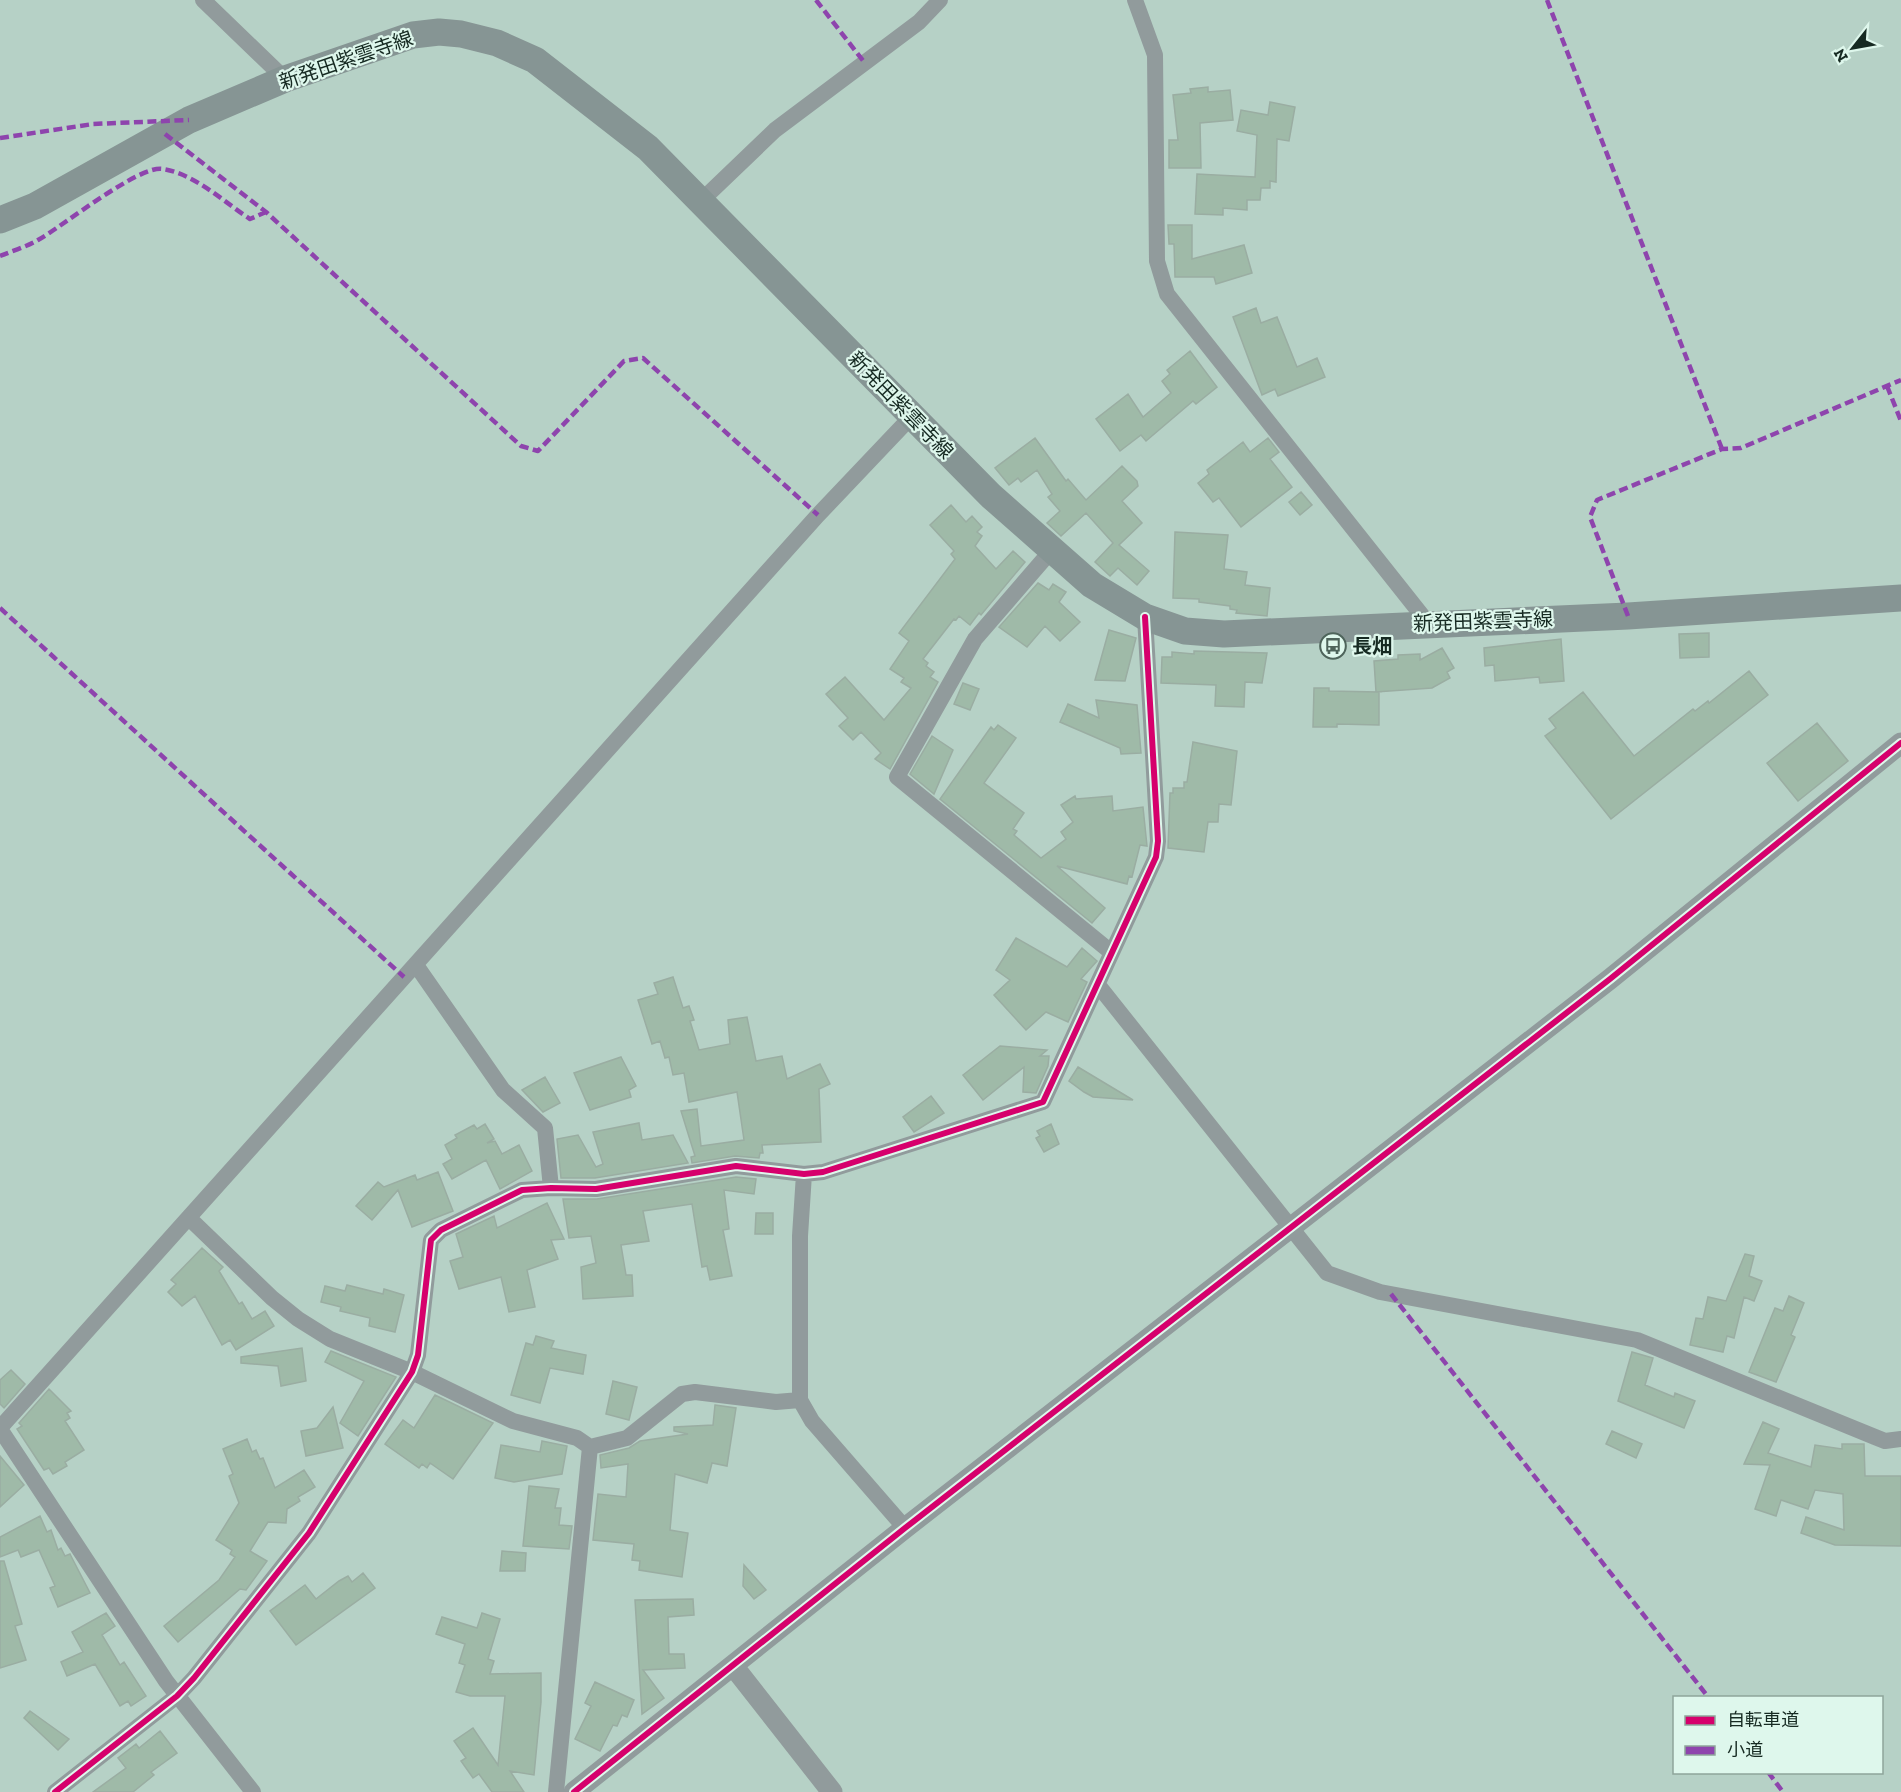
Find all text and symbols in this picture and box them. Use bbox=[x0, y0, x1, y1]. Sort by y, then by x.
north arrow bbox=[1823, 18, 1883, 78]
street label: 新発田紫雲寺線 bbox=[276, 26, 416, 94]
text: N bbox=[1829, 45, 1852, 66]
street label: 新発田紫雲寺線 bbox=[844, 346, 958, 464]
street label: 新発田紫雲寺線 bbox=[1413, 607, 1553, 635]
bus stop icon: 長畑 bbox=[1318, 631, 1348, 661]
place label: 長畑 bbox=[1352, 634, 1392, 658]
legend bbox=[1673, 1696, 1883, 1774]
text: 自転車道 bbox=[1727, 1709, 1799, 1731]
text: 小道 bbox=[1727, 1739, 1763, 1761]

